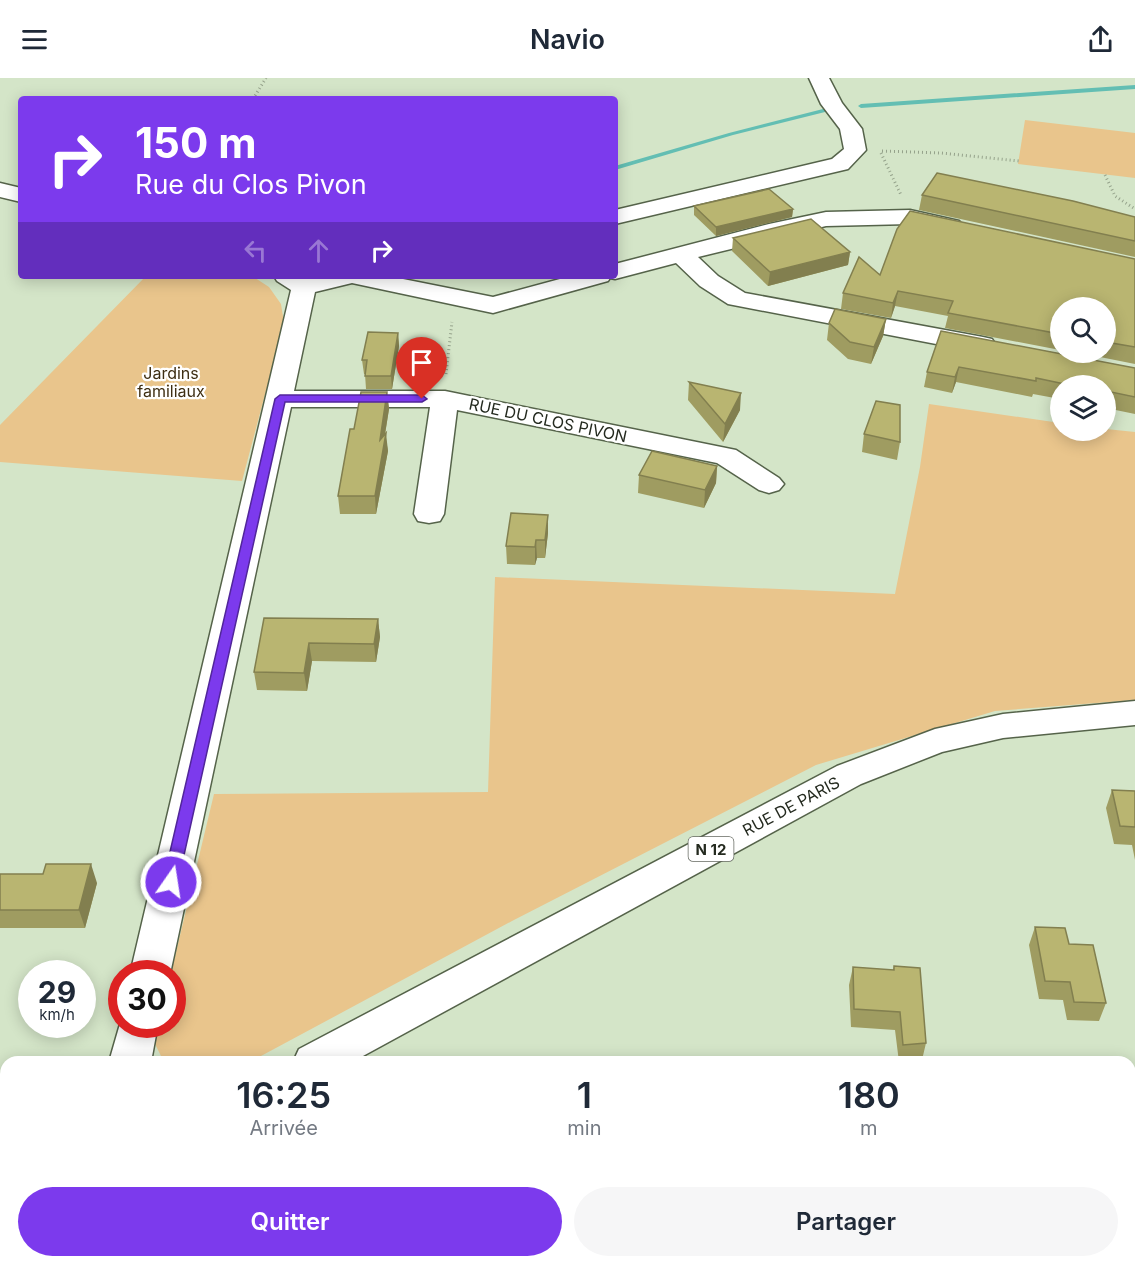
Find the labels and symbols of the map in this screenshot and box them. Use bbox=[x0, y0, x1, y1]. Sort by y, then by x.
pin bbox=[396, 337, 447, 399]
park label: Jardins familiaux bbox=[137, 363, 205, 401]
street label: RUE DU CLOS PIVON bbox=[467, 393, 629, 447]
street label: RUE DE PARIS bbox=[739, 772, 843, 840]
road number: N 12 bbox=[688, 837, 734, 861]
position arrow bbox=[139, 850, 203, 914]
speed limit sign: 30 bbox=[108, 960, 186, 1038]

